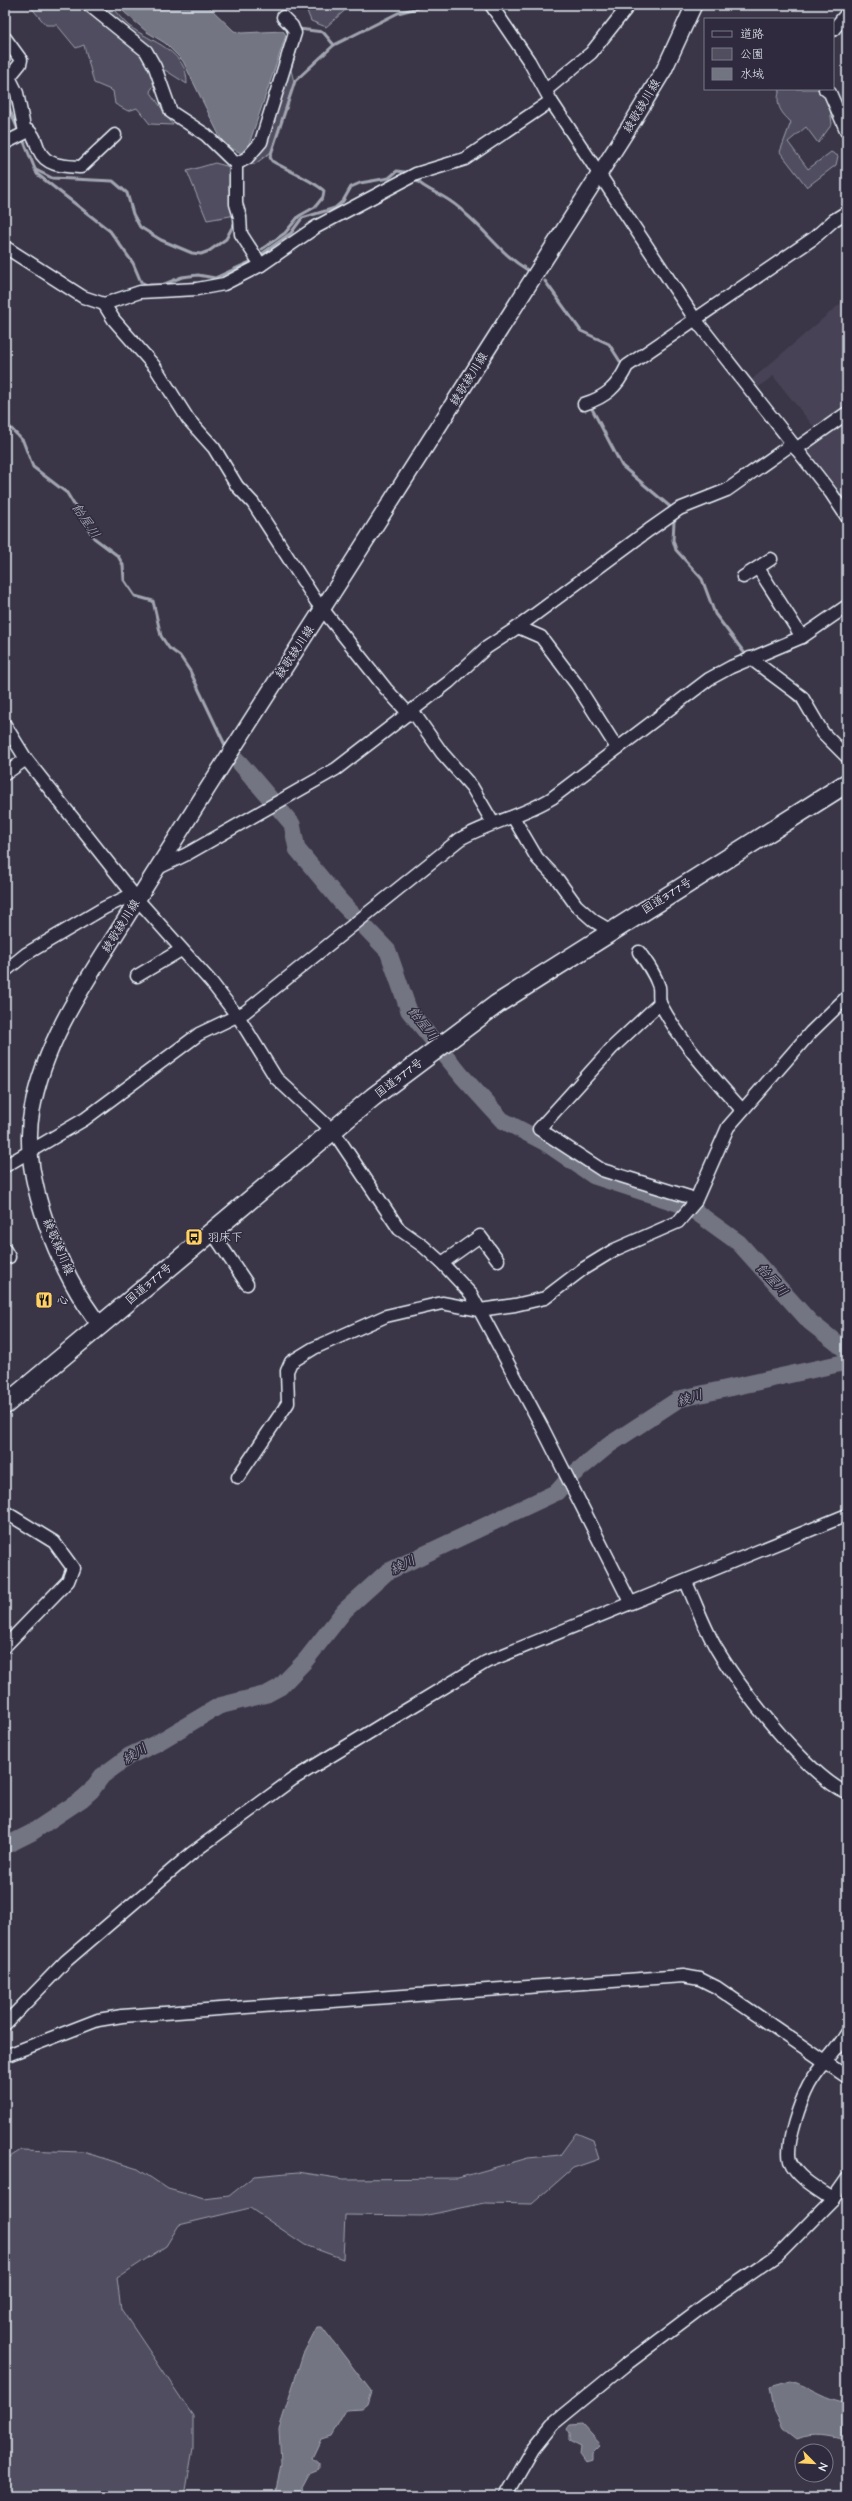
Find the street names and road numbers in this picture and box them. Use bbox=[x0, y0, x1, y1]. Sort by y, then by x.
street label: 綾歌綾川線 bbox=[619, 76, 665, 136]
street label: 綾歌綾川線 bbox=[446, 349, 492, 409]
street label: 綾歌綾川線 bbox=[272, 622, 318, 682]
street label: 国道377号 bbox=[638, 874, 696, 918]
street label: 綾歌綾川線 bbox=[98, 896, 144, 956]
street label: 国道377号 bbox=[371, 1054, 427, 1102]
street label: 綾歌綾川線 bbox=[38, 1216, 78, 1278]
street label: 国道377号 bbox=[122, 1259, 176, 1309]

